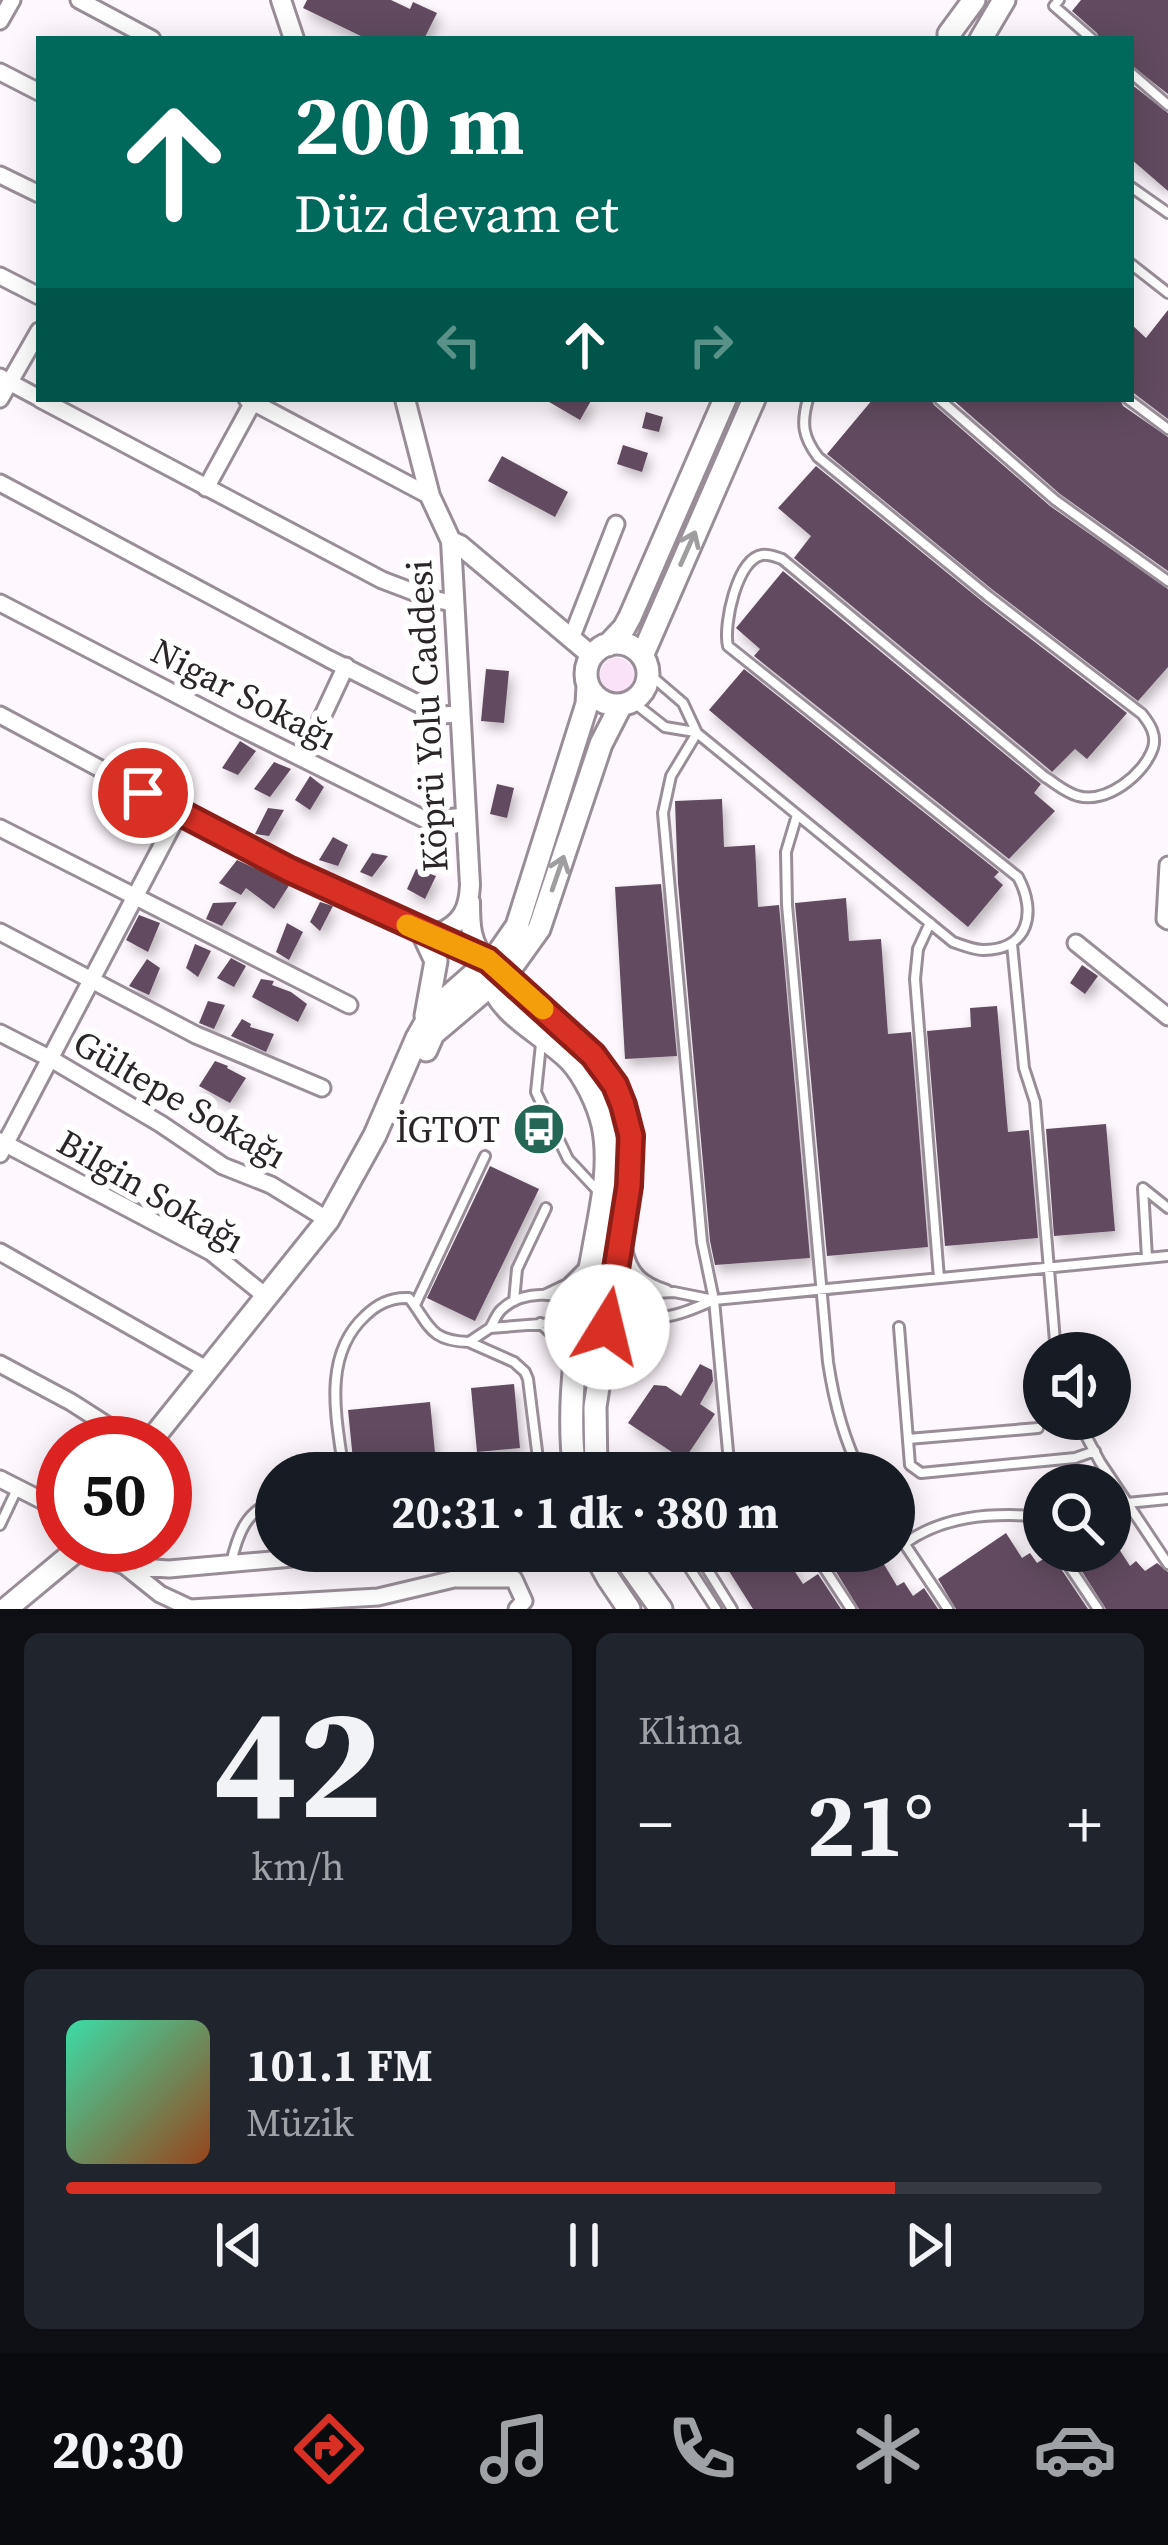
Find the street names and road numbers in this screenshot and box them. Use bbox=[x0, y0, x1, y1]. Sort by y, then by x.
street label: Köprü Yolu Caddesi bbox=[394, 559, 460, 873]
street label: Nigar Sokağı bbox=[143, 626, 345, 762]
street label: Gültepe Sokağı bbox=[64, 1018, 296, 1180]
street label: Bilgin Sokağı bbox=[49, 1118, 253, 1264]

